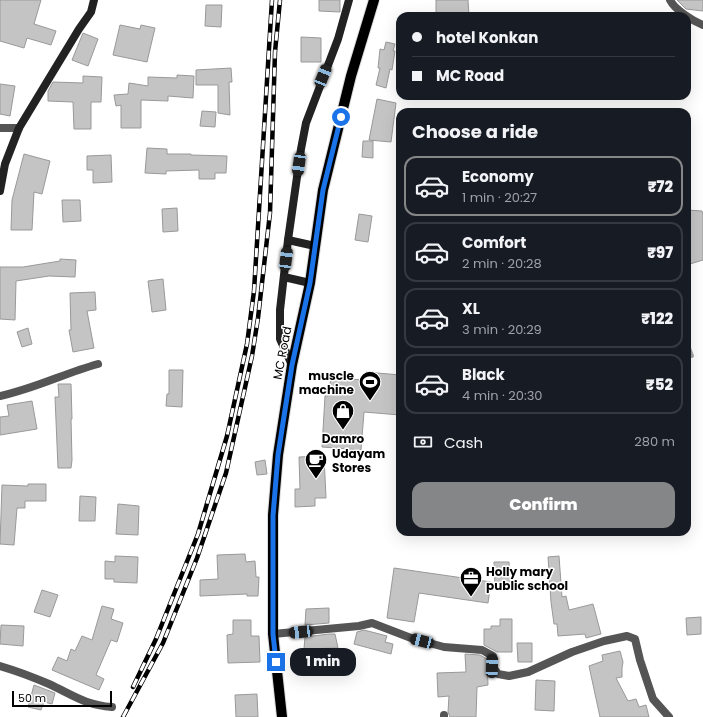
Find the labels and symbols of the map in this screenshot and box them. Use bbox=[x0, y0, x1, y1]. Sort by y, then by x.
car bbox=[313, 63, 333, 89]
route start bbox=[332, 108, 350, 126]
car bbox=[291, 151, 307, 177]
car bbox=[279, 246, 293, 272]
street label: MC Road bbox=[269, 325, 295, 381]
place label: muscle machine bbox=[299, 367, 355, 398]
sports icon: muscle machine bbox=[357, 369, 383, 402]
shop icon: Damro bbox=[330, 398, 356, 431]
place label: Damro bbox=[322, 430, 365, 447]
place label: Udayam Stores bbox=[332, 445, 385, 476]
cafe icon: Udayam Stores bbox=[303, 447, 329, 480]
place label: Holly mary public school bbox=[486, 563, 568, 594]
office icon: Holly mary public school bbox=[458, 565, 484, 598]
car bbox=[288, 625, 314, 639]
car bbox=[409, 632, 435, 650]
callout: 1 min bbox=[290, 648, 356, 676]
route end bbox=[267, 653, 285, 671]
car bbox=[486, 654, 498, 678]
scale bar bbox=[12, 689, 112, 708]

